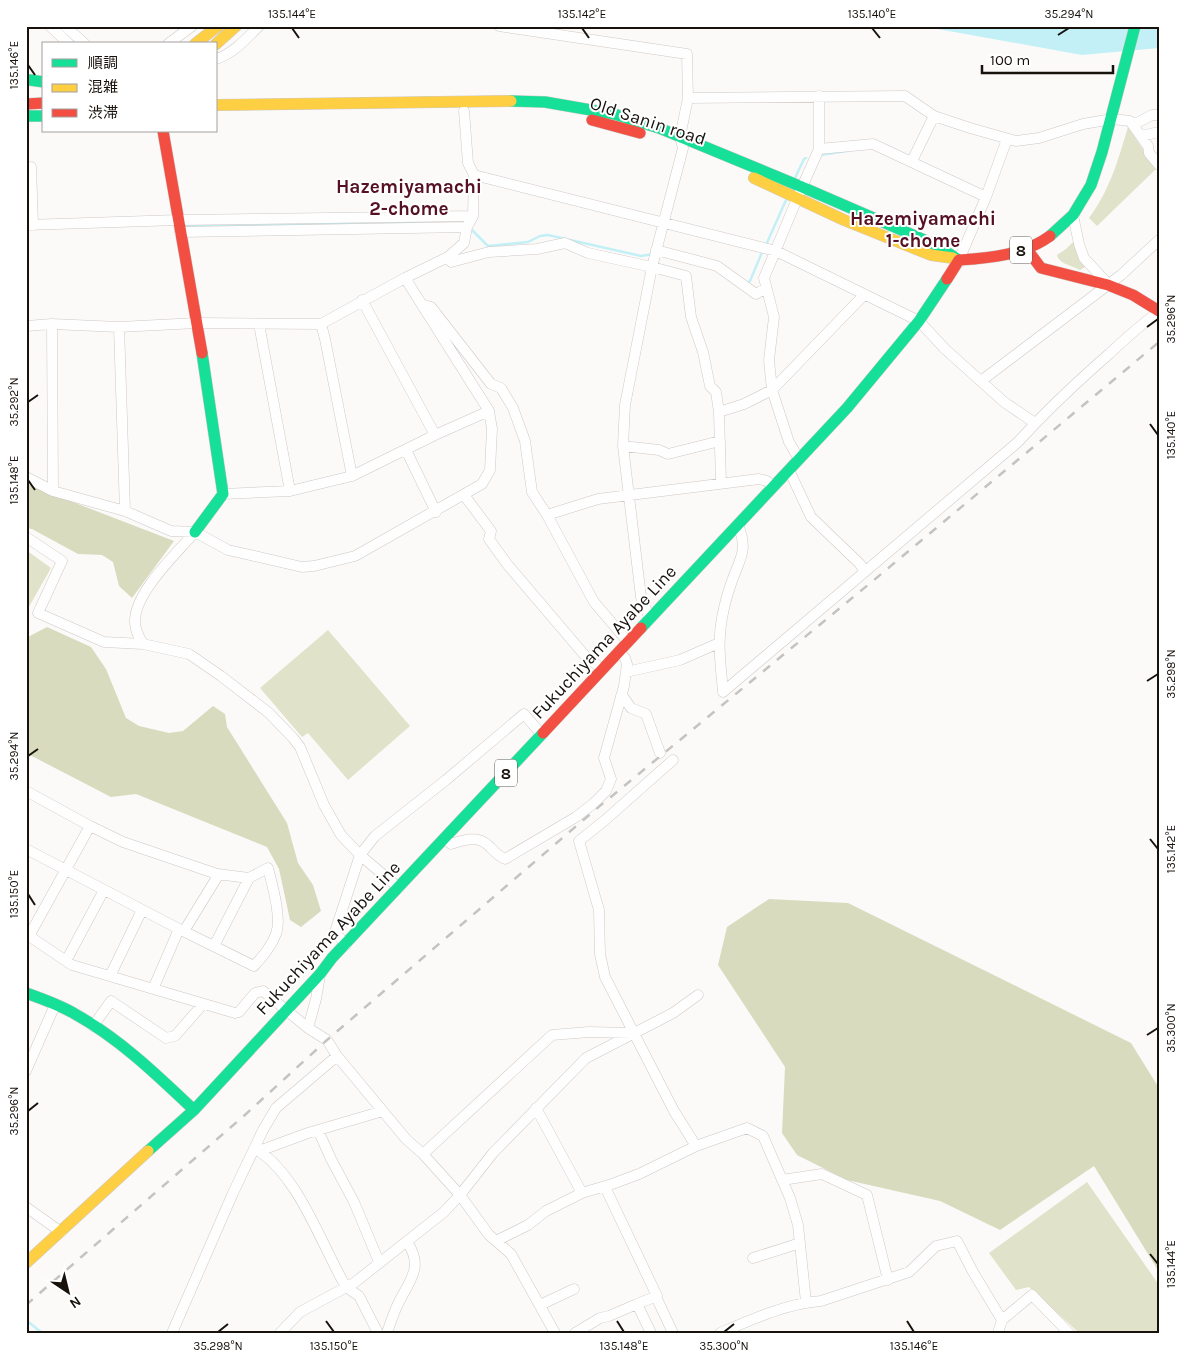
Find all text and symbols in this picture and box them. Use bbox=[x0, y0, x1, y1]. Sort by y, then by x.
text: 135.144°E bbox=[268, 7, 316, 21]
text: 135.142°E bbox=[558, 7, 606, 21]
text: 135.140°E bbox=[848, 7, 896, 21]
text: 35.294°N bbox=[1045, 7, 1093, 21]
text: 135.146°E bbox=[7, 41, 21, 89]
legend bbox=[42, 42, 218, 132]
scale bar bbox=[982, 42, 1114, 74]
text: 100 m bbox=[990, 51, 1030, 69]
text: 順調 bbox=[88, 54, 118, 72]
text: 混雑 bbox=[88, 78, 118, 96]
street label: Old Sanin road bbox=[587, 92, 709, 150]
text: 渋滞 bbox=[88, 104, 118, 122]
district label: Hazemiyamachi 2-chome bbox=[336, 176, 482, 220]
district label: Hazemiyamachi 1-chome bbox=[850, 208, 996, 252]
road number: 8 bbox=[1010, 236, 1032, 264]
text: 35.296°N bbox=[1164, 294, 1178, 344]
text: 35.292°N bbox=[7, 377, 21, 427]
text: 135.140°E bbox=[1164, 411, 1178, 459]
text: 135.148°E bbox=[7, 456, 21, 504]
street label: Fukuchiyama Ayabe Line bbox=[527, 561, 681, 723]
text: 35.298°N bbox=[1164, 649, 1178, 699]
text: 35.294°N bbox=[7, 732, 21, 780]
road number: 8 bbox=[495, 760, 517, 786]
text: 135.142°E bbox=[1164, 825, 1178, 873]
street label: Fukuchiyama Ayabe Line bbox=[251, 857, 405, 1019]
text: 135.150°E bbox=[7, 870, 21, 918]
text: 35.300°N bbox=[1164, 1003, 1178, 1053]
text: 35.296°N bbox=[7, 1086, 21, 1136]
text: 135.144°E bbox=[1164, 1240, 1178, 1288]
north arrow bbox=[42, 1266, 92, 1316]
text: N bbox=[66, 1292, 84, 1312]
text: 35.298°N bbox=[193, 1339, 243, 1353]
text: 135.150°E bbox=[310, 1339, 358, 1353]
text: 135.148°E bbox=[600, 1339, 648, 1353]
text: 35.300°N bbox=[699, 1339, 749, 1353]
text: 135.146°E bbox=[890, 1339, 938, 1353]

